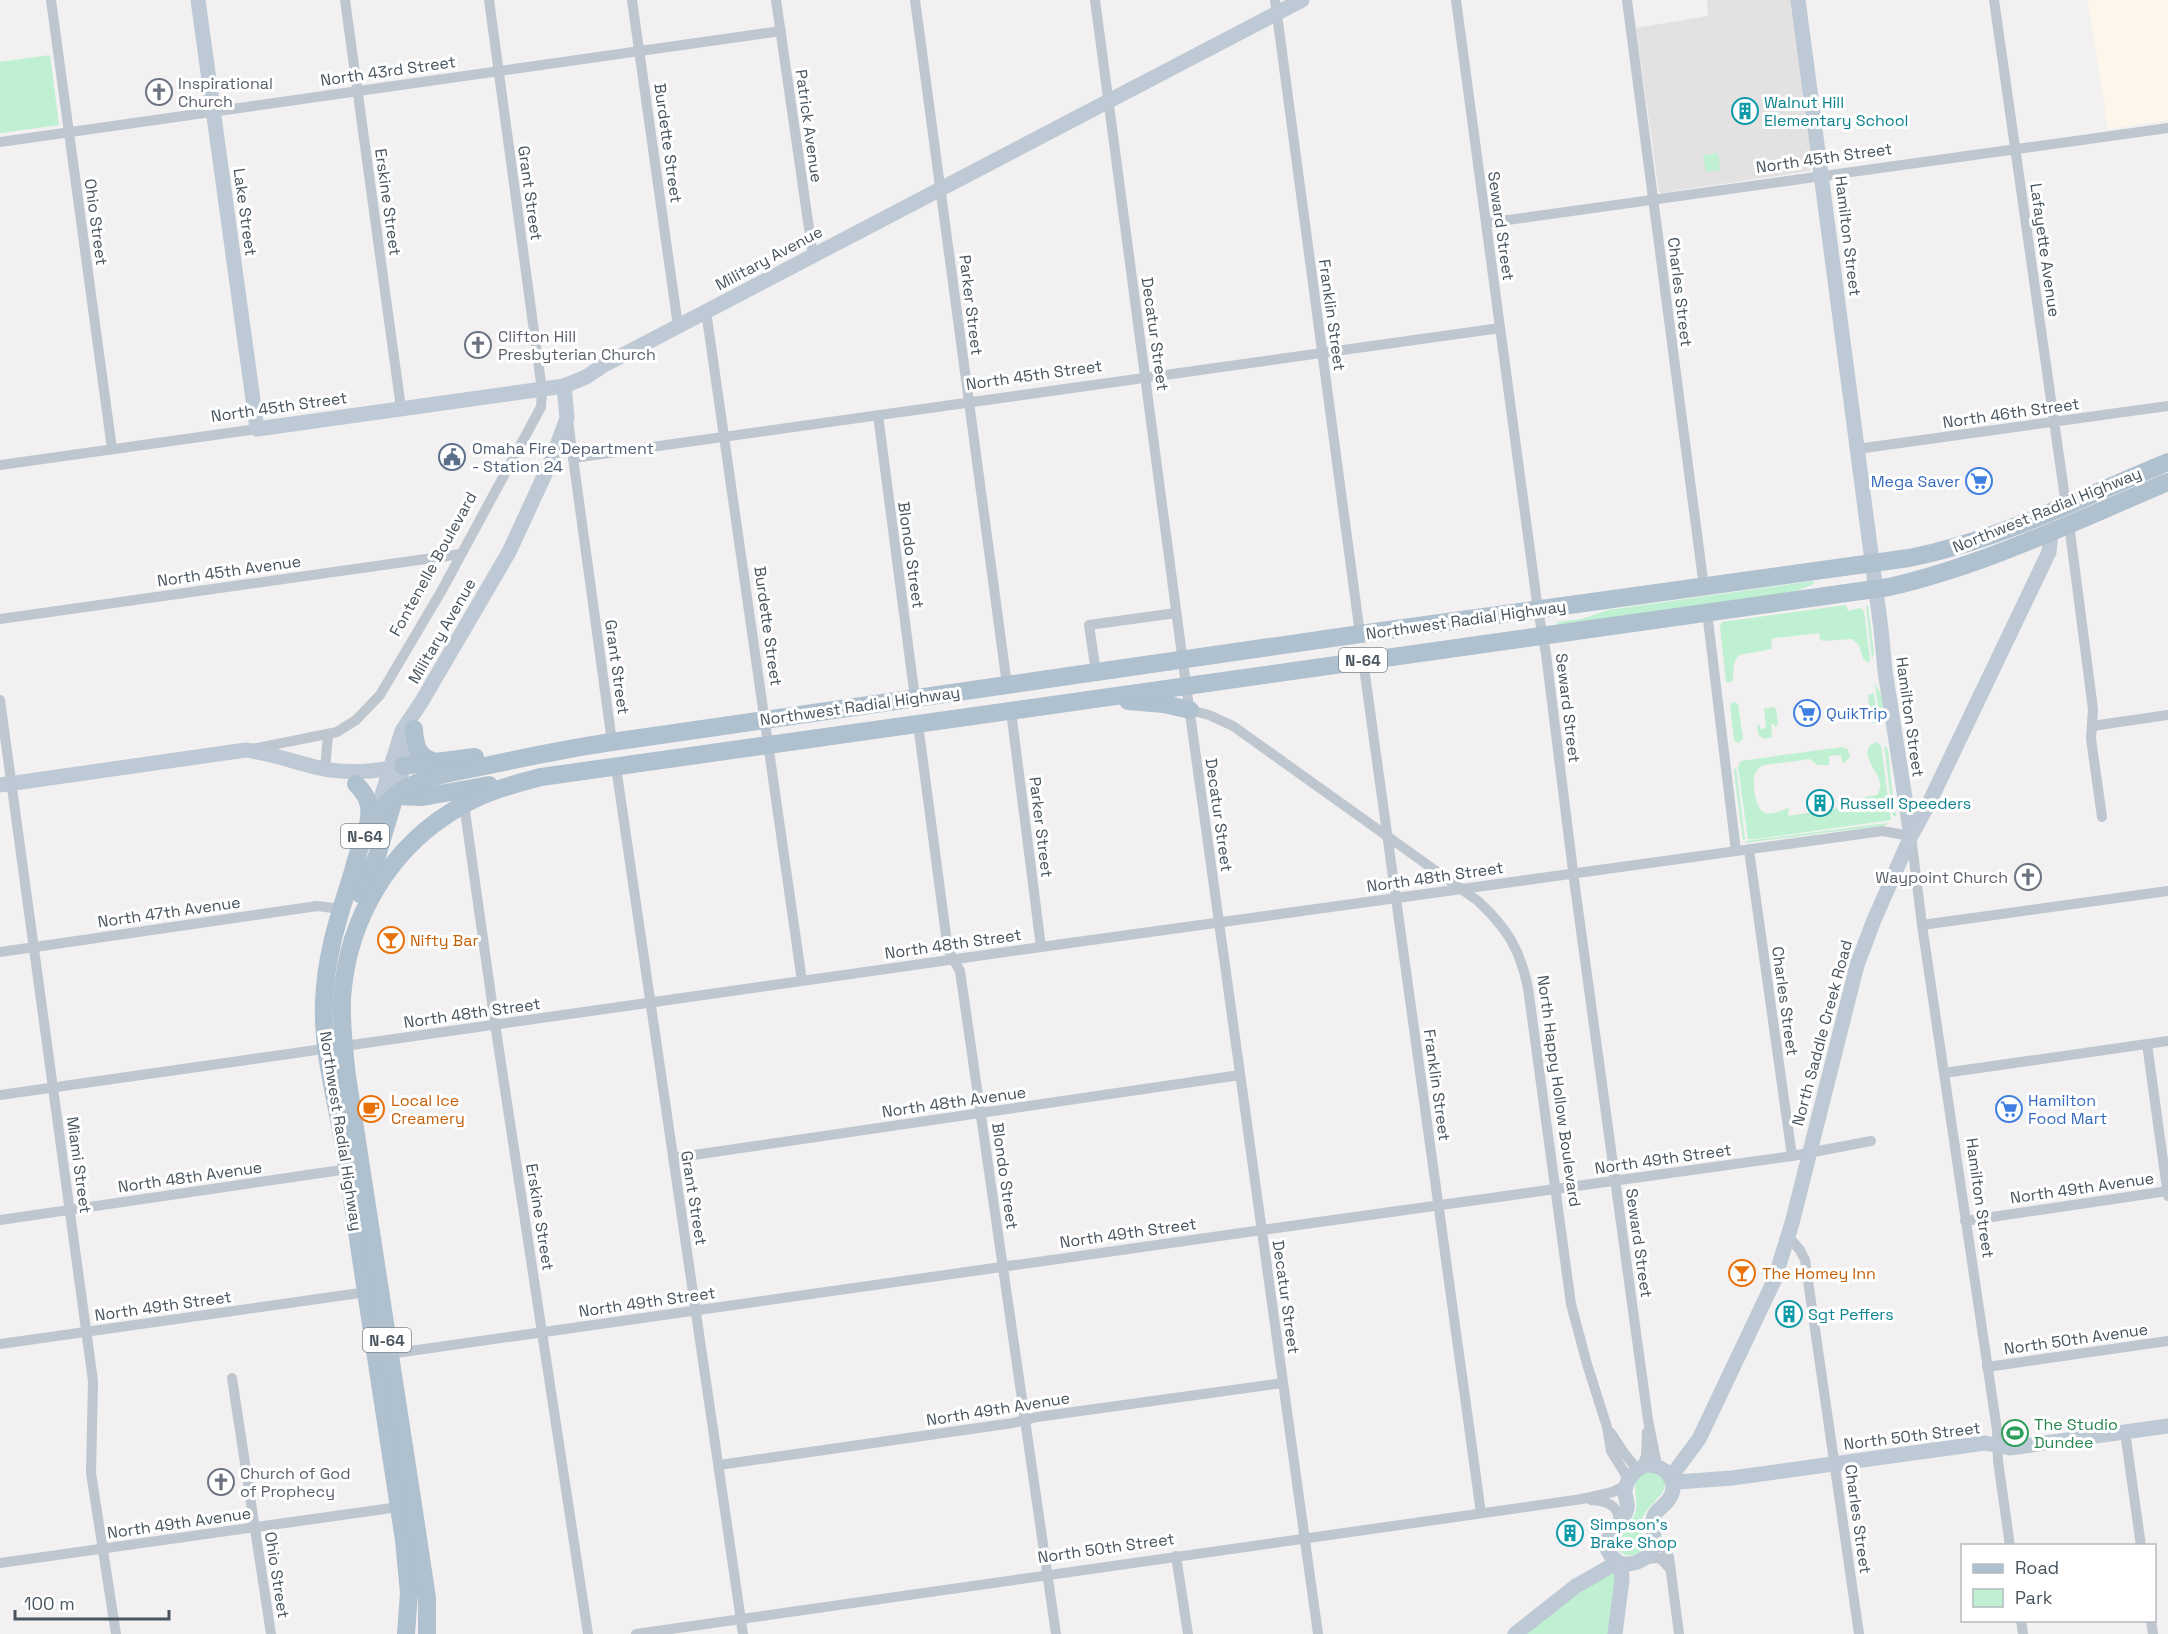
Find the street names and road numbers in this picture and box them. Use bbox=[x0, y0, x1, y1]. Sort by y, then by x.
street label: North 43rd Street bbox=[319, 51, 457, 91]
street label: Patrick Avenue bbox=[791, 68, 827, 184]
street label: Burdette Street bbox=[649, 82, 687, 204]
street label: North 45th Street bbox=[1754, 138, 1894, 178]
street label: Grant Street bbox=[513, 144, 547, 242]
street label: Erskine Street bbox=[370, 147, 406, 257]
street label: Lake Street bbox=[228, 167, 262, 257]
street label: Seward Street bbox=[1483, 170, 1519, 282]
street label: Hamilton Street bbox=[1830, 175, 1866, 297]
street label: Ohio Street bbox=[80, 177, 112, 267]
street label: Lafayette Avenue bbox=[2025, 182, 2065, 318]
street label: Military Avenue bbox=[712, 221, 826, 295]
street label: Charles Street bbox=[1663, 236, 1697, 348]
street label: Parker Street bbox=[954, 253, 988, 357]
street label: Franklin Street bbox=[1314, 258, 1350, 372]
street label: Decatur Street bbox=[1137, 276, 1173, 392]
street label: North 45th Street bbox=[964, 355, 1104, 395]
street label: North 45th Street bbox=[209, 387, 349, 427]
street label: North 46th Street bbox=[1941, 393, 2081, 433]
street label: Northwest Radial Highway bbox=[1949, 462, 2145, 558]
street label: Fontenelle Boulevard bbox=[384, 488, 482, 640]
street label: Blondo Street bbox=[893, 500, 929, 610]
street label: North 45th Avenue bbox=[156, 551, 302, 591]
street label: Burdette Street bbox=[749, 565, 787, 687]
street label: Military Avenue bbox=[403, 574, 481, 688]
street label: Northwest Radial Highway bbox=[1365, 596, 1567, 644]
street label: Grant Street bbox=[600, 618, 634, 716]
road number: N-64 bbox=[1339, 648, 1387, 672]
street label: Seward Street bbox=[1551, 652, 1585, 764]
street label: Hamilton Street bbox=[1891, 656, 1929, 778]
street label: Northwest Radial Highway bbox=[759, 682, 961, 730]
street label: Decatur Street bbox=[1201, 757, 1237, 873]
street label: Parker Street bbox=[1024, 775, 1058, 879]
road number: N-64 bbox=[341, 824, 389, 848]
street label: North 48th Street bbox=[1365, 857, 1505, 897]
street label: North 47th Avenue bbox=[96, 892, 242, 932]
street label: North 48th Street bbox=[883, 924, 1023, 964]
street label: North Saddle Creek Road bbox=[1787, 938, 1857, 1128]
street label: Charles Street bbox=[1767, 945, 1803, 1057]
street label: North Happy Hollow Boulevard bbox=[1532, 974, 1586, 1208]
street label: North 48th Street bbox=[402, 993, 542, 1033]
street label: Franklin Street bbox=[1419, 1028, 1455, 1142]
street label: Northwest Radial Highway bbox=[315, 1030, 367, 1232]
street label: North 48th Avenue bbox=[881, 1081, 1027, 1123]
street label: Miami Street bbox=[62, 1115, 96, 1215]
street label: Blondo Street bbox=[987, 1121, 1023, 1231]
street label: Hamilton Street bbox=[1961, 1137, 1999, 1259]
street label: North 49th Street bbox=[1593, 1139, 1733, 1179]
street label: Grant Street bbox=[676, 1149, 712, 1247]
street label: North 48th Avenue bbox=[117, 1156, 263, 1198]
street label: Erskine Street bbox=[521, 1162, 559, 1272]
street label: North 49th Avenue bbox=[2009, 1167, 2155, 1209]
street label: Seward Street bbox=[1621, 1187, 1657, 1299]
street label: North 49th Street bbox=[1058, 1213, 1198, 1253]
street label: Decatur Street bbox=[1268, 1239, 1304, 1355]
street label: North 49th Street bbox=[577, 1282, 717, 1322]
street label: North 49th Street bbox=[93, 1286, 233, 1326]
street label: North 50th Avenue bbox=[2003, 1318, 2149, 1360]
road number: N-64 bbox=[363, 1328, 411, 1352]
street label: North 49th Avenue bbox=[925, 1387, 1071, 1431]
street label: North 50th Street bbox=[1842, 1417, 1982, 1455]
street label: Charles Street bbox=[1840, 1463, 1876, 1575]
street label: North 49th Avenue bbox=[106, 1502, 252, 1544]
street label: North 50th Street bbox=[1036, 1528, 1176, 1568]
street label: Ohio Street bbox=[260, 1530, 294, 1620]

